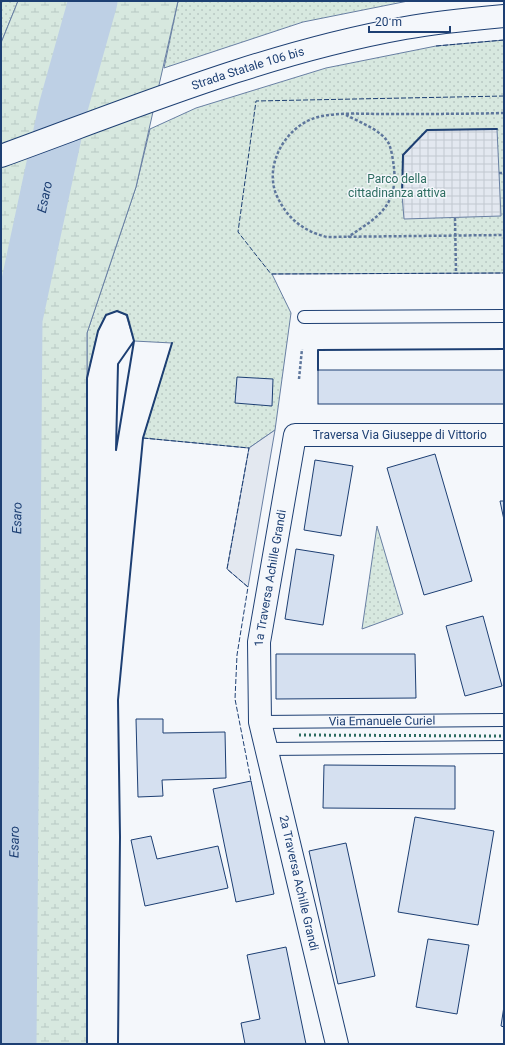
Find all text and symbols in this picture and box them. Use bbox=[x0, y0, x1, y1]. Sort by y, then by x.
scale bar bbox=[369, 8, 450, 34]
text: 20 m bbox=[375, 15, 402, 29]
street label: Strada Statale 106 bis bbox=[190, 44, 306, 93]
park label: Parco della cittadinanza attiva bbox=[348, 172, 446, 200]
water label: Esaro bbox=[34, 180, 55, 214]
street label: Traversa Via Giuseppe di Vittorio bbox=[313, 428, 487, 442]
water label: Esaro bbox=[9, 502, 24, 534]
street label: 1a Traversa Achille Grandi bbox=[252, 508, 289, 647]
street label: Via Emanuele Curiel bbox=[329, 714, 435, 728]
street label: 2a Traversa Achille Grandi bbox=[277, 814, 321, 952]
water label: Esaro bbox=[7, 826, 22, 858]

